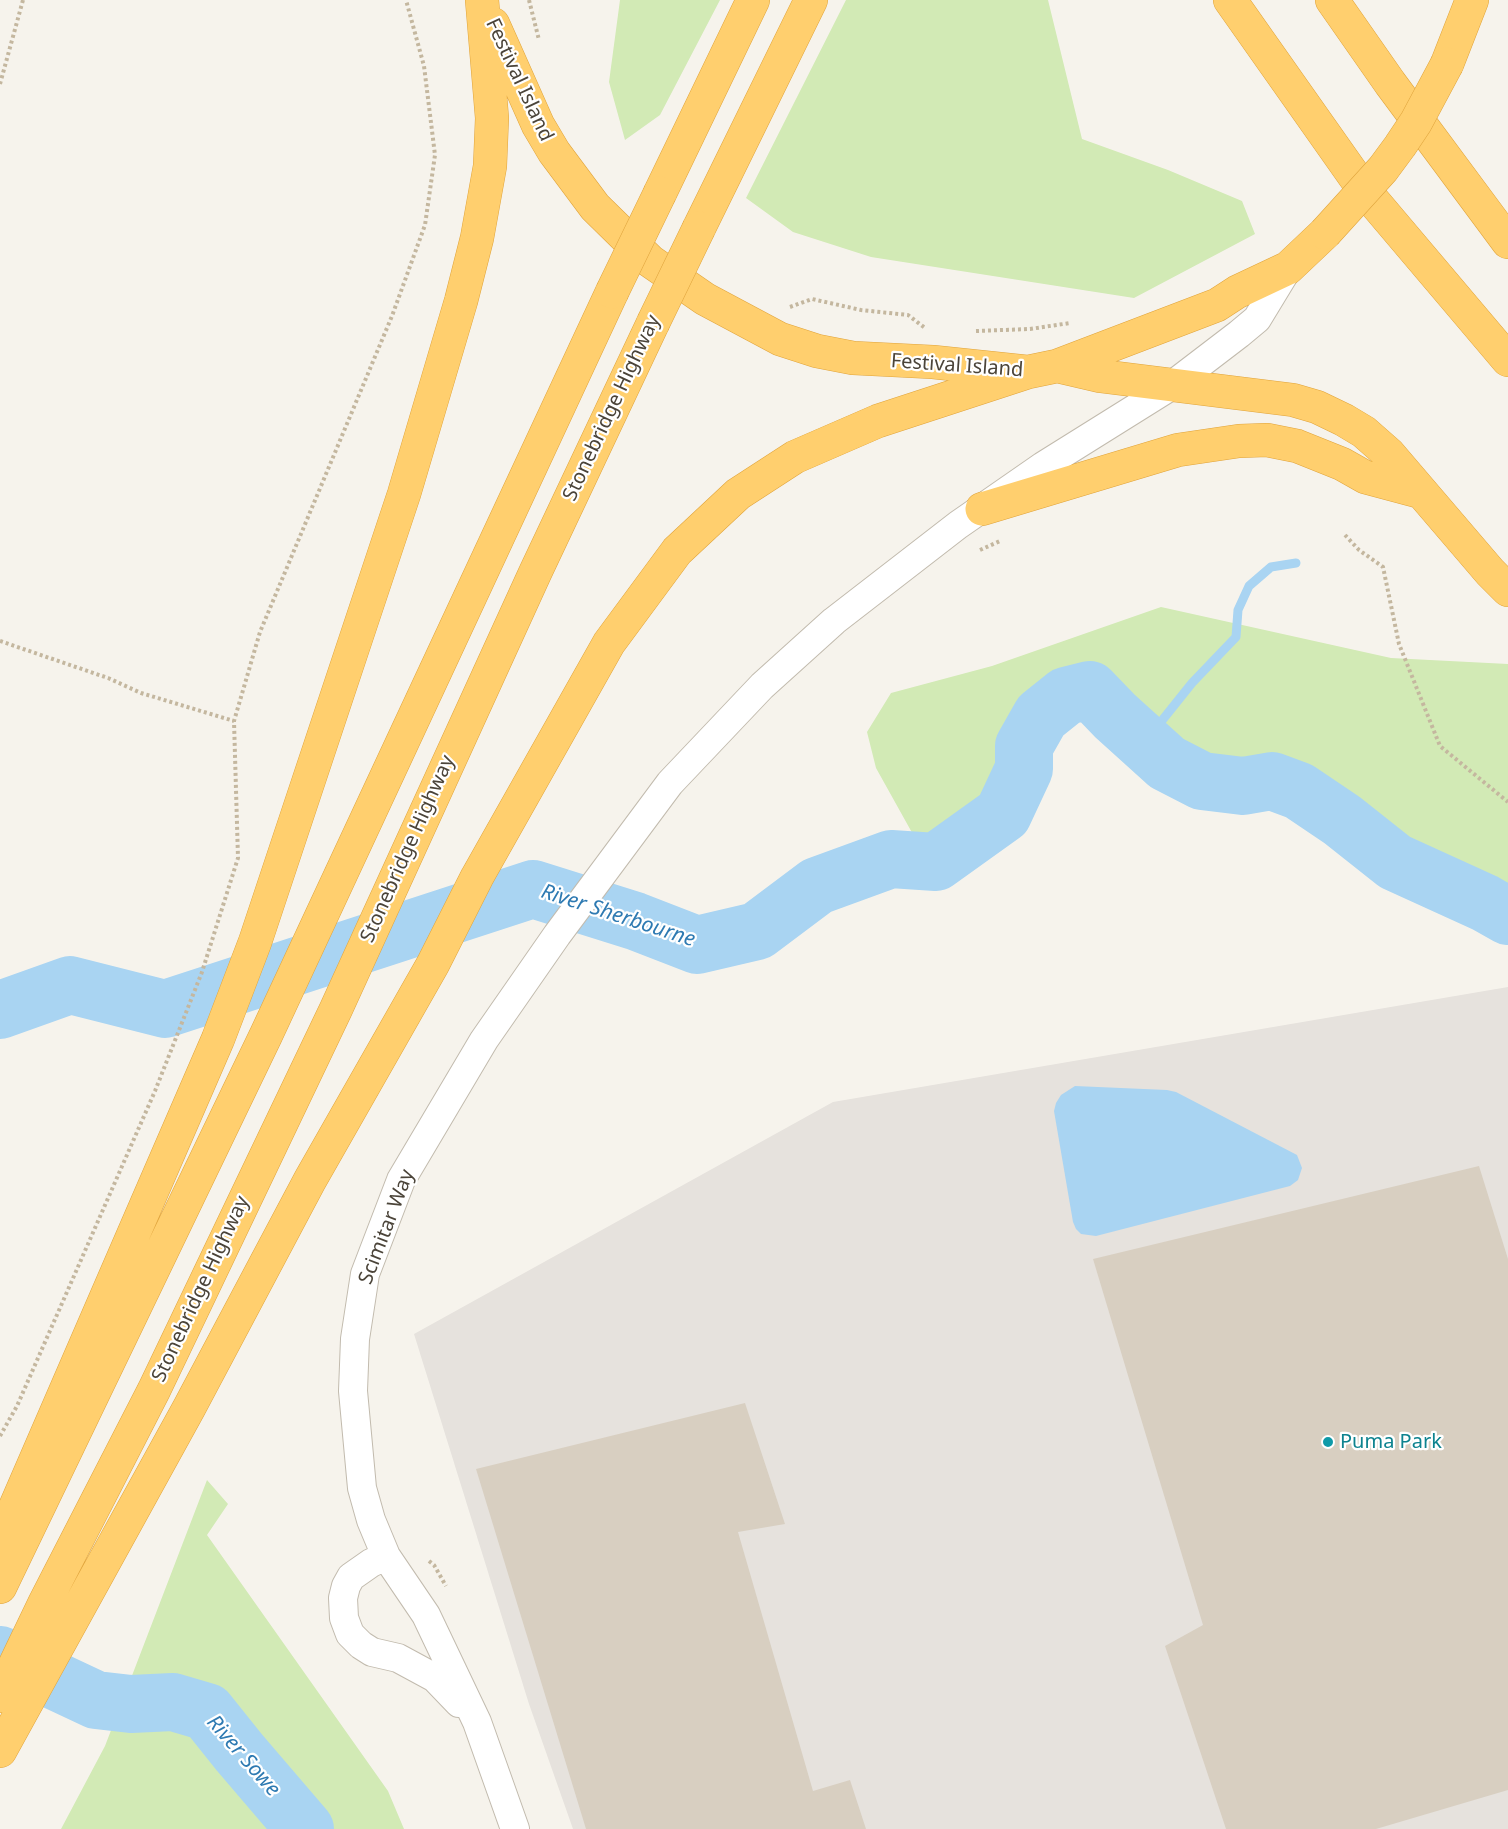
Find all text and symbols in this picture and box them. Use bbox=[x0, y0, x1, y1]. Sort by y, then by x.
street label: Festival Island bbox=[480, 15, 558, 145]
street label: Stonebridge Highway bbox=[558, 311, 666, 505]
street label: Festival Island bbox=[890, 349, 1024, 383]
street label: Stonebridge Highway bbox=[356, 752, 460, 946]
water label: River Sherbourne bbox=[538, 879, 698, 953]
street label: Scimitar Way bbox=[354, 1166, 420, 1288]
street label: Stonebridge Highway bbox=[147, 1192, 255, 1386]
place label: Puma Park bbox=[1340, 1430, 1442, 1454]
marker: Puma Park bbox=[1321, 1435, 1335, 1449]
water label: River Sowe bbox=[201, 1710, 285, 1802]

